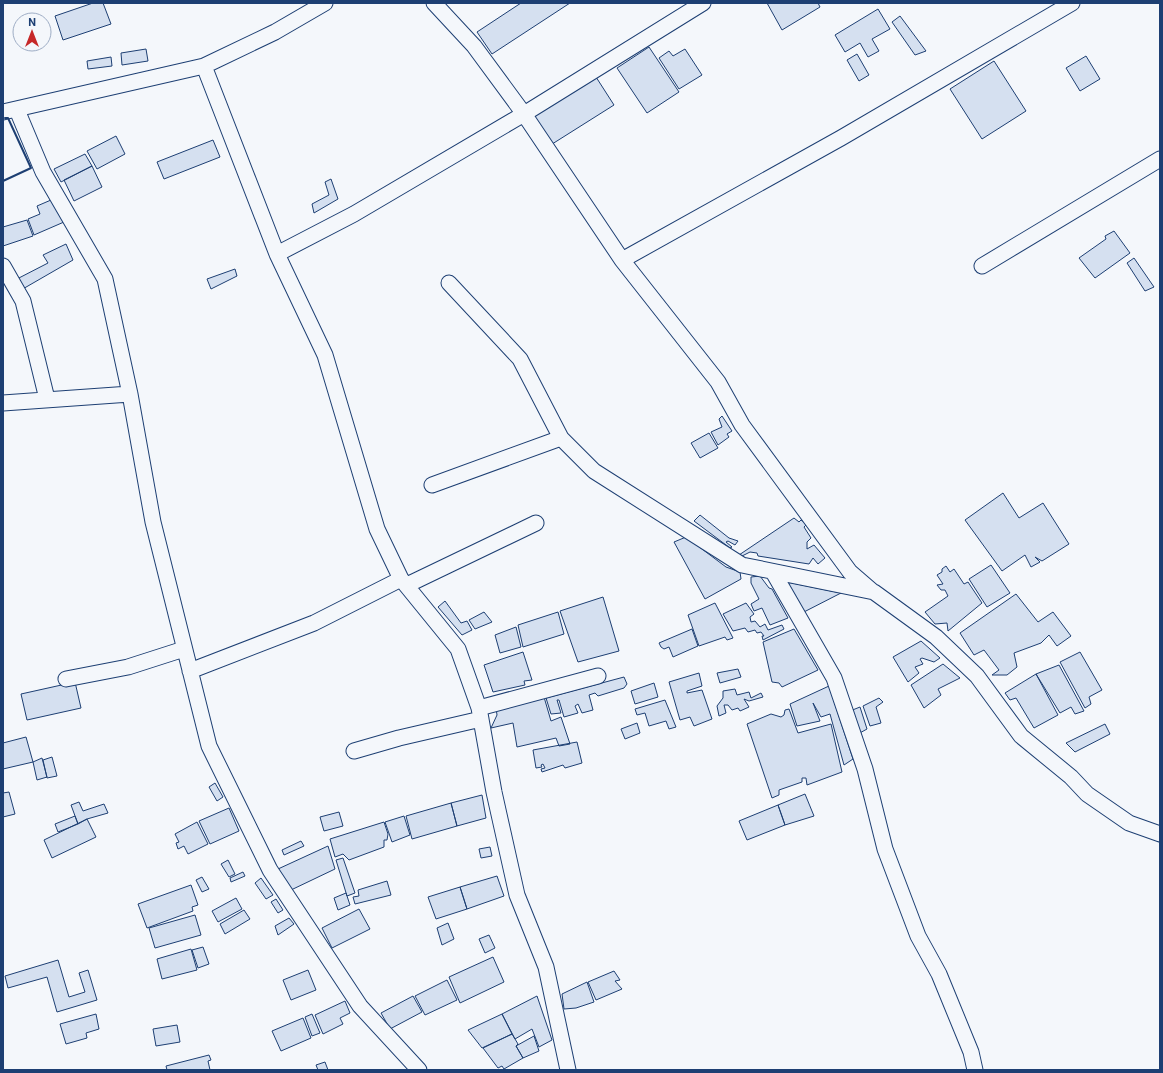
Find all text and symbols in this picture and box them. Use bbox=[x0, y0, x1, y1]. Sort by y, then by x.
north arrow bbox=[12, 12, 52, 52]
text: N bbox=[28, 16, 36, 29]

